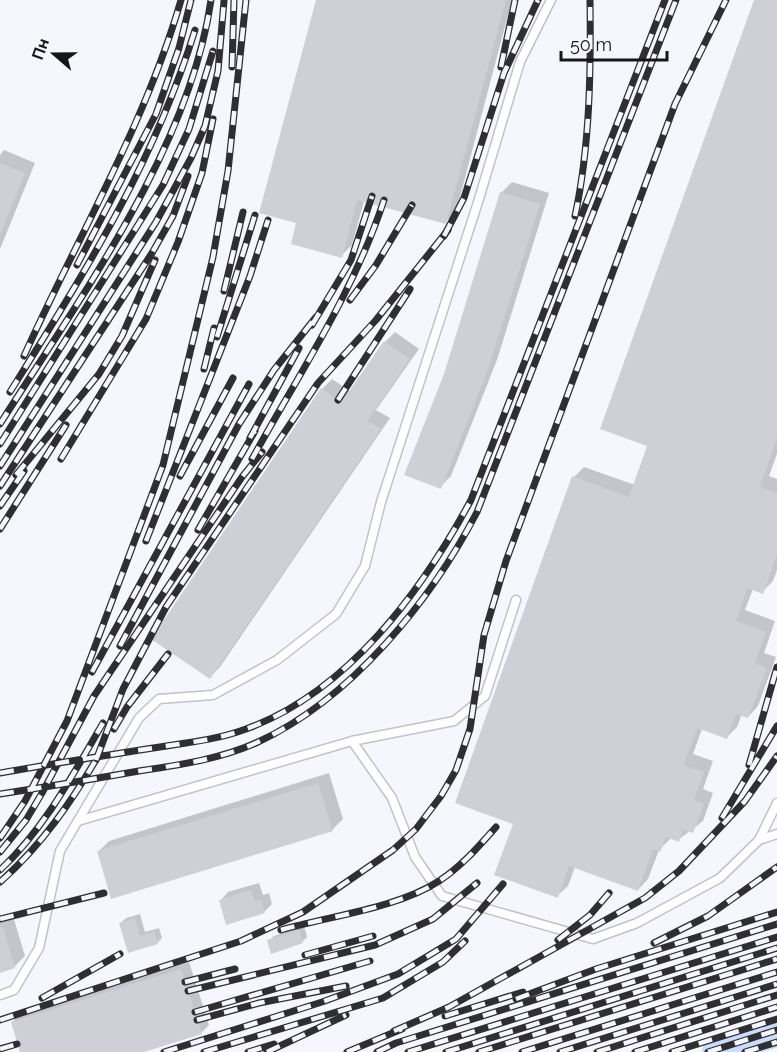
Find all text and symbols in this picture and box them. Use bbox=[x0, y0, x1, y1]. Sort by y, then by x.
north arrow bbox=[24, 24, 84, 84]
scale bar bbox=[561, 24, 668, 62]
text: 50 m bbox=[570, 34, 612, 55]
text: Пн bbox=[28, 36, 53, 62]

